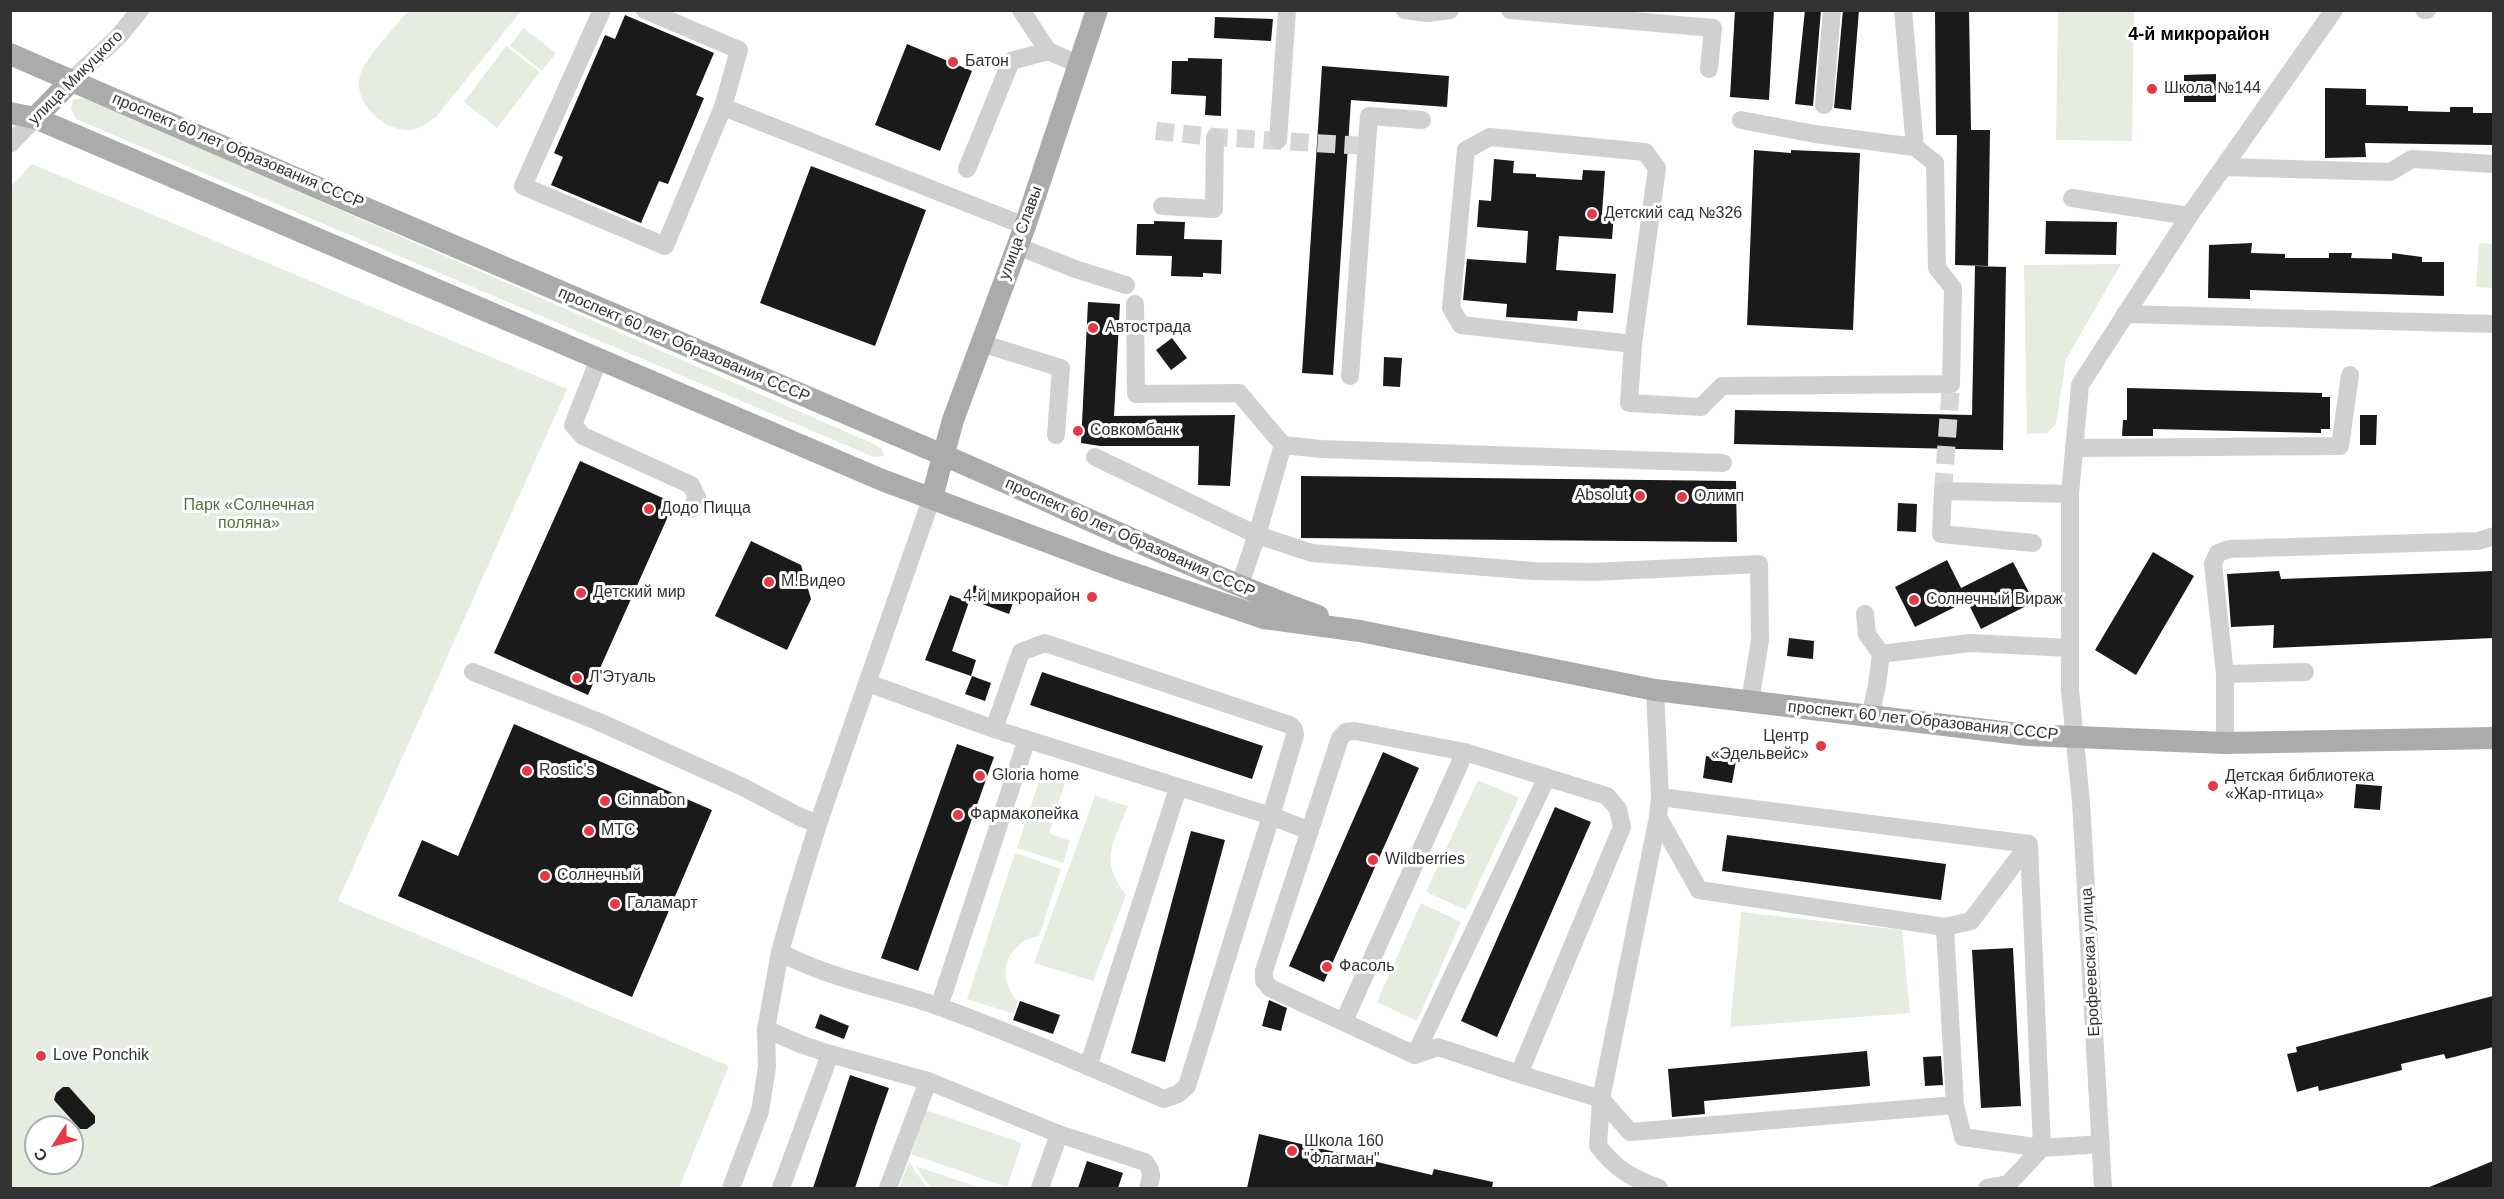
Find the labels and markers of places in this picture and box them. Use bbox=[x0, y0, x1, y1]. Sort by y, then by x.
place label: Батон bbox=[965, 52, 1009, 72]
marker: Батон bbox=[946, 55, 960, 69]
place label: Школа №144 bbox=[2164, 79, 2261, 99]
marker: Школа №144 bbox=[2145, 82, 2159, 96]
place label: Детский сад №326 bbox=[1604, 204, 1742, 224]
marker: Детский сад №326 bbox=[1585, 207, 1599, 221]
place label: Автострада bbox=[1105, 318, 1191, 338]
marker: Автострада bbox=[1086, 321, 1100, 335]
place label: Совкомбанк bbox=[1090, 421, 1179, 441]
marker: Совкомбанк bbox=[1071, 424, 1085, 438]
place label: Absolut bbox=[1575, 486, 1628, 506]
place label: Олимп bbox=[1694, 487, 1744, 507]
marker: Absolut bbox=[1633, 489, 1647, 503]
marker: Олимп bbox=[1675, 490, 1689, 504]
place label: Додо Пицца bbox=[661, 499, 751, 519]
marker: Додо Пицца bbox=[642, 502, 656, 516]
place label: М.Видео bbox=[781, 572, 846, 592]
marker: М.Видео bbox=[762, 575, 776, 589]
place label: Детский мир bbox=[593, 583, 686, 603]
marker: Детский мир bbox=[574, 586, 588, 600]
place label: 4-й микрорайон bbox=[963, 587, 1080, 607]
marker: 4-й микрорайон bbox=[1085, 590, 1099, 604]
place label: Солнечный Вираж bbox=[1926, 590, 2063, 610]
marker: Солнечный Вираж bbox=[1907, 593, 1921, 607]
place label: Л'Этуаль bbox=[589, 668, 656, 688]
marker: Л'Этуаль bbox=[570, 671, 584, 685]
place label: Центр «Эдельвейс» bbox=[1711, 727, 1809, 765]
marker: Центр «Эдельвейс» bbox=[1814, 739, 1828, 753]
place label: Rostic's bbox=[539, 761, 595, 781]
marker: Rostic's bbox=[520, 764, 534, 778]
place label: Gloria home bbox=[992, 766, 1079, 786]
place label: Детская библиотека «Жар-птица» bbox=[2225, 767, 2374, 805]
marker: Gloria home bbox=[973, 769, 987, 783]
marker: Детская библиотека «Жар-птица» bbox=[2206, 779, 2220, 793]
place label: Cinnabon bbox=[617, 791, 686, 811]
marker: Cinnabon bbox=[598, 794, 612, 808]
place label: Фармакопейка bbox=[970, 805, 1079, 825]
marker: Фармакопейка bbox=[951, 808, 965, 822]
place label: МТС bbox=[601, 821, 636, 841]
marker: МТС bbox=[582, 824, 596, 838]
place label: Wildberries bbox=[1385, 850, 1465, 870]
marker: Wildberries bbox=[1366, 853, 1380, 867]
place label: Солнечный bbox=[557, 866, 641, 886]
marker: Солнечный bbox=[538, 869, 552, 883]
place label: Галамарт bbox=[627, 894, 698, 914]
marker: Галамарт bbox=[608, 897, 622, 911]
place label: Фасоль bbox=[1339, 957, 1394, 977]
marker: Фасоль bbox=[1320, 960, 1334, 974]
place label: Love Ponchik bbox=[53, 1046, 149, 1066]
marker: Love Ponchik bbox=[34, 1049, 48, 1063]
place label: Школа 160 "Флагман" bbox=[1304, 1132, 1384, 1170]
marker: Школа 160 "Флагман" bbox=[1285, 1144, 1299, 1158]

